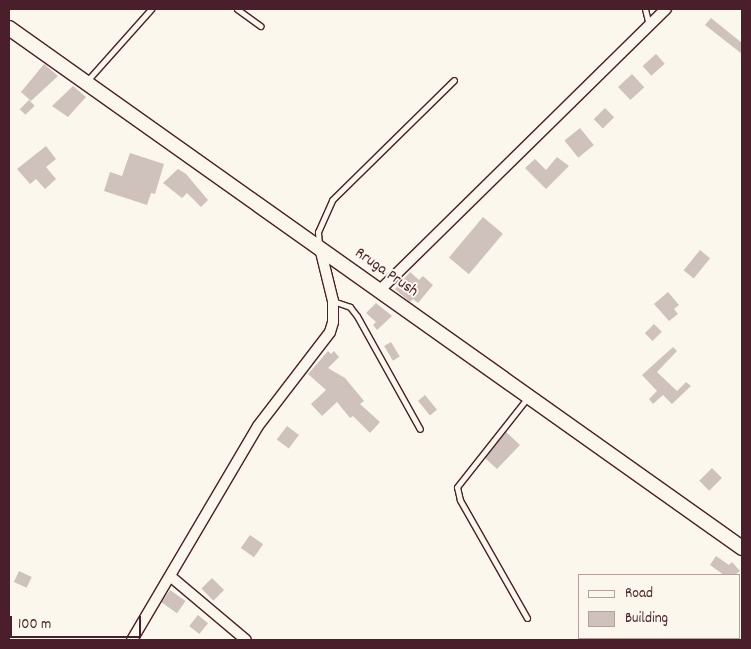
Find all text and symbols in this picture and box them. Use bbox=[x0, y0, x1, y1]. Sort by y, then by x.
street label: Rruga Prush bbox=[351, 244, 421, 302]
legend bbox=[578, 574, 741, 639]
text: Road bbox=[625, 583, 653, 605]
scale bar bbox=[12, 606, 144, 638]
text: Building bbox=[625, 608, 668, 630]
text: 100 m bbox=[18, 614, 51, 636]

